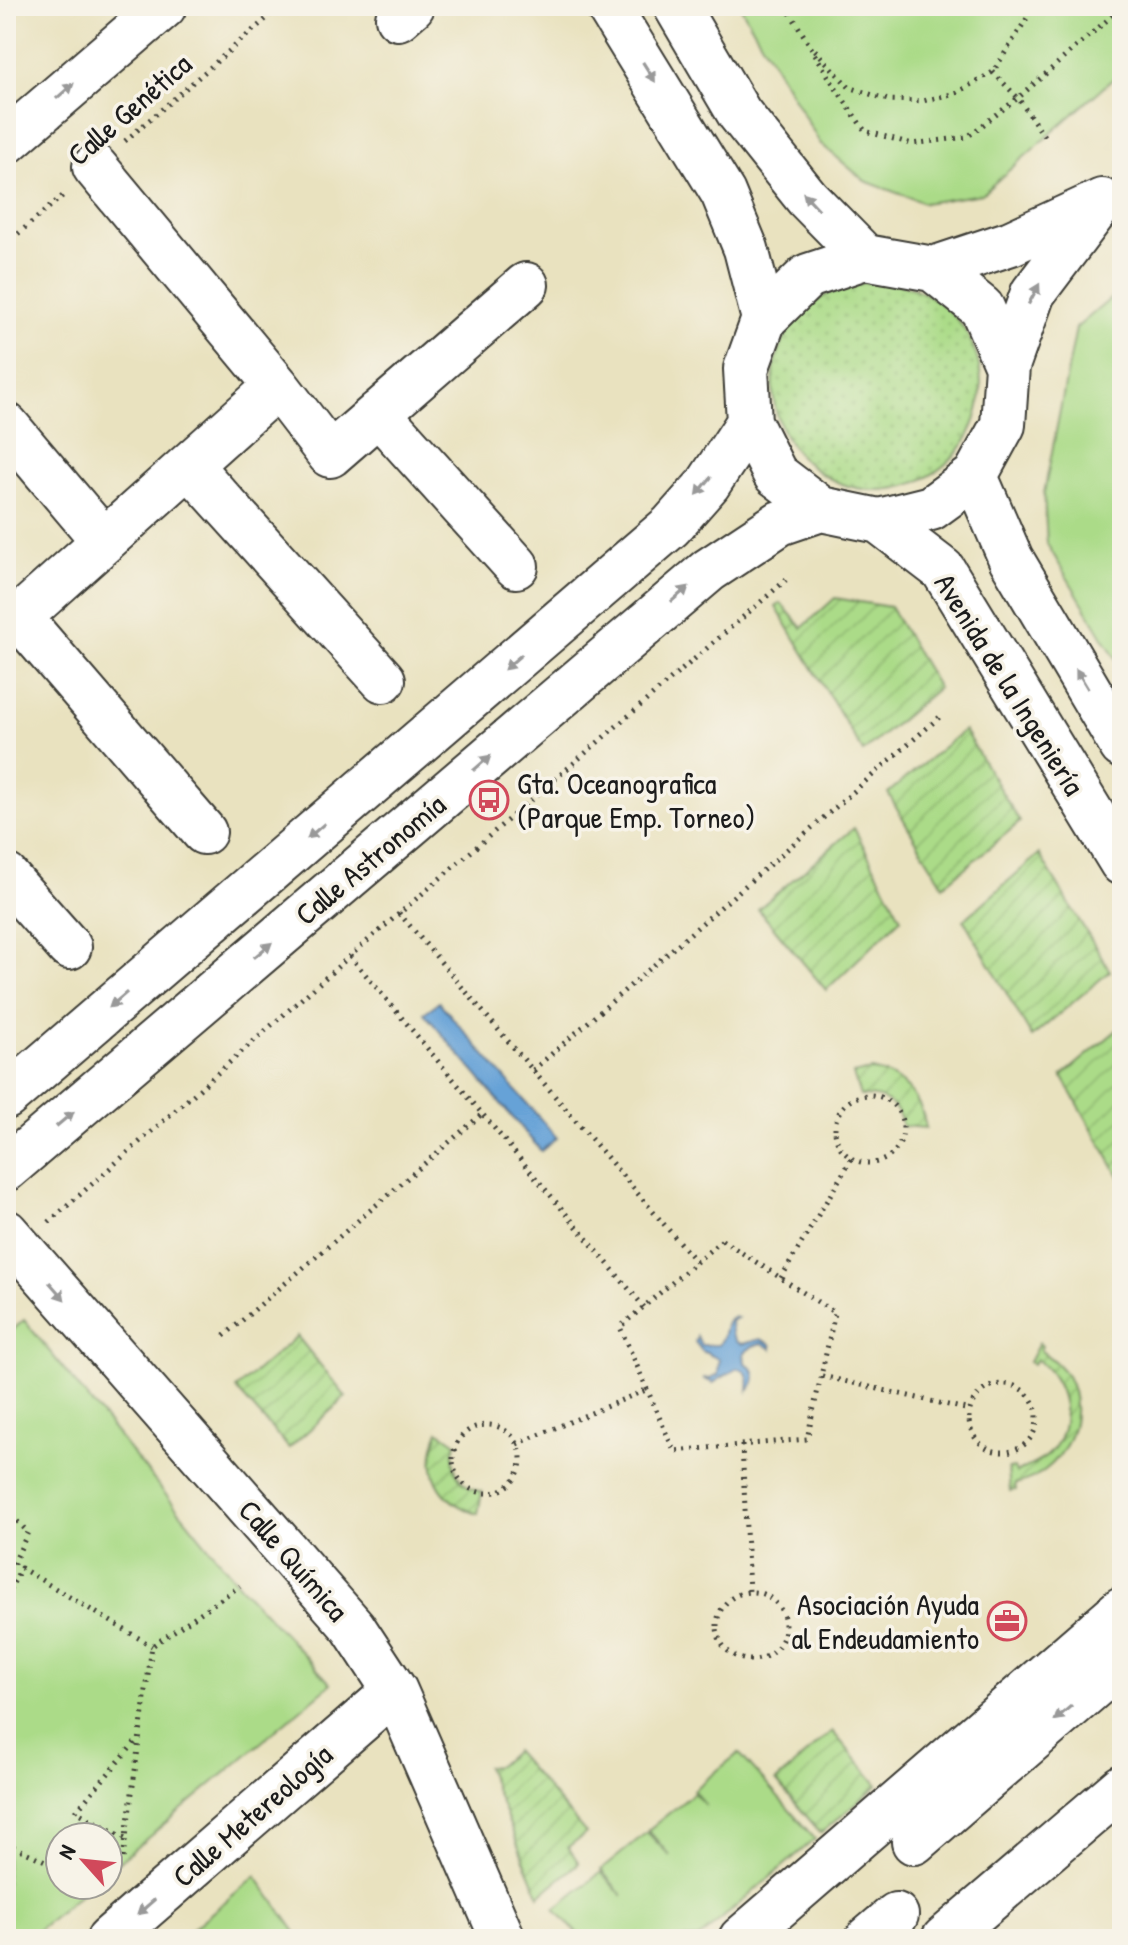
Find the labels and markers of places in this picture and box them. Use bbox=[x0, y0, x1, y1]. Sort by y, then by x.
place label: Gta. Oceanografica (Parque Emp. Torneo) bbox=[517, 763, 756, 837]
bus stop icon: Gta. Oceanografica (Parque Emp. Torneo) bbox=[468, 779, 510, 821]
place label: Asociación Ayuda al Endeudamiento bbox=[791, 1584, 979, 1658]
office icon: Asociación Ayuda al Endeudamiento bbox=[986, 1600, 1028, 1642]

